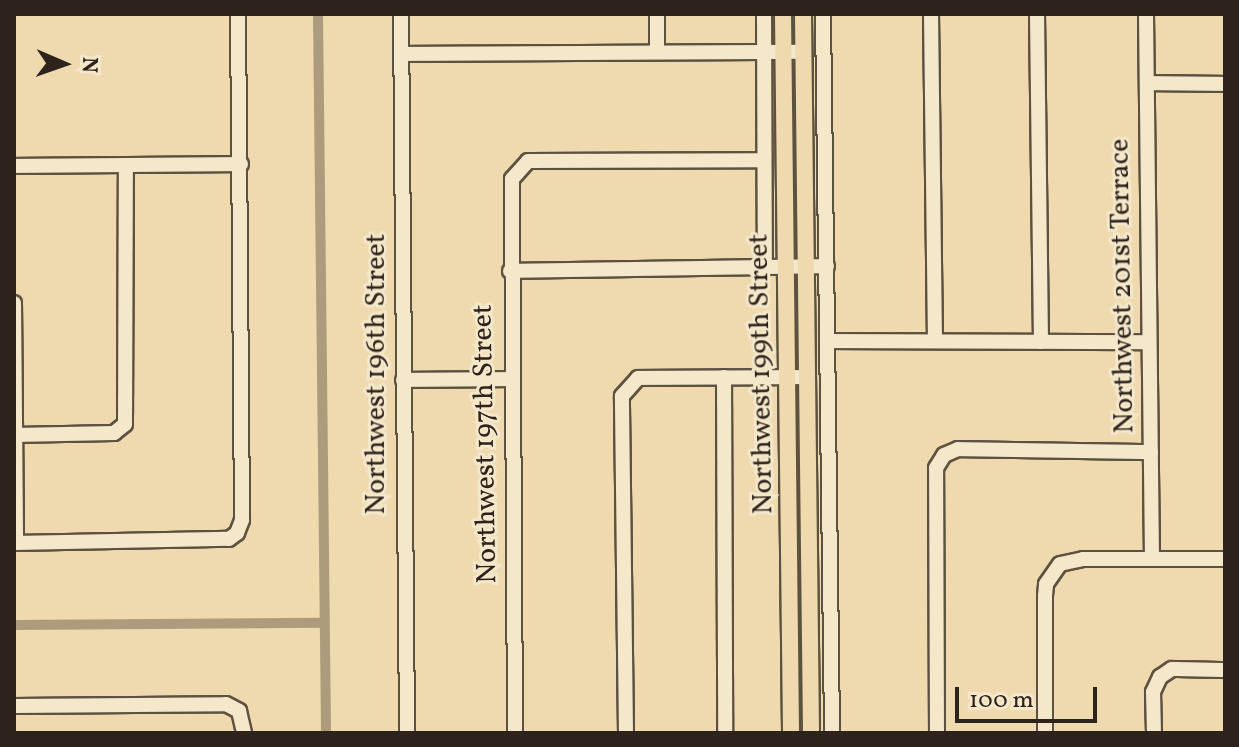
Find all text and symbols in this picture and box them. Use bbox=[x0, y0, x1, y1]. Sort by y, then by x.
north arrow bbox=[24, 24, 104, 104]
text: N bbox=[73, 56, 104, 73]
street label: Northwest 201st Terrace bbox=[1104, 138, 1142, 434]
street label: Northwest 196th Street bbox=[360, 233, 394, 515]
street label: Northwest 199th Street bbox=[743, 233, 781, 515]
street label: Northwest 197th Street bbox=[467, 304, 505, 584]
scale bar bbox=[959, 671, 1101, 721]
text: 100 m bbox=[969, 684, 1034, 718]

